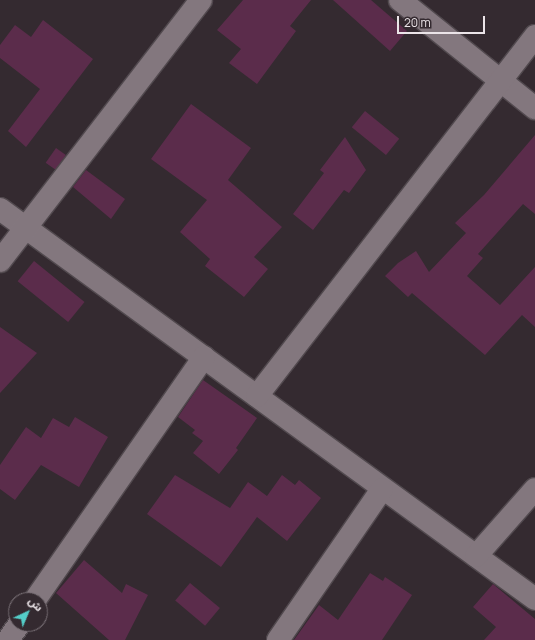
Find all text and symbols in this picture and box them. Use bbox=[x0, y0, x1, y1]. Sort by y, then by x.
scale bar bbox=[399, 8, 487, 34]
text: 20 m bbox=[404, 14, 431, 31]
north arrow bbox=[8, 592, 48, 632]
text: ش bbox=[25, 593, 47, 614]

